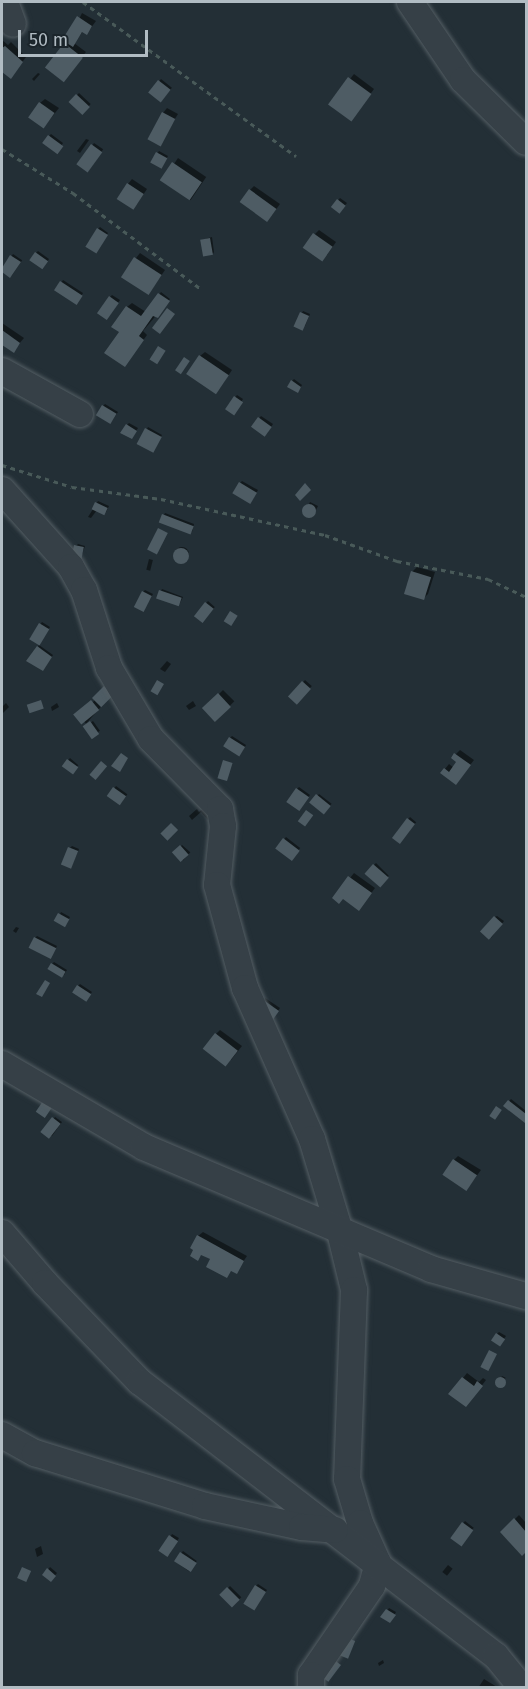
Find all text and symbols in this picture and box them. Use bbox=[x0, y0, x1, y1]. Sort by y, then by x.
scale bar bbox=[21, 18, 152, 56]
text: 50 m bbox=[29, 29, 68, 51]

